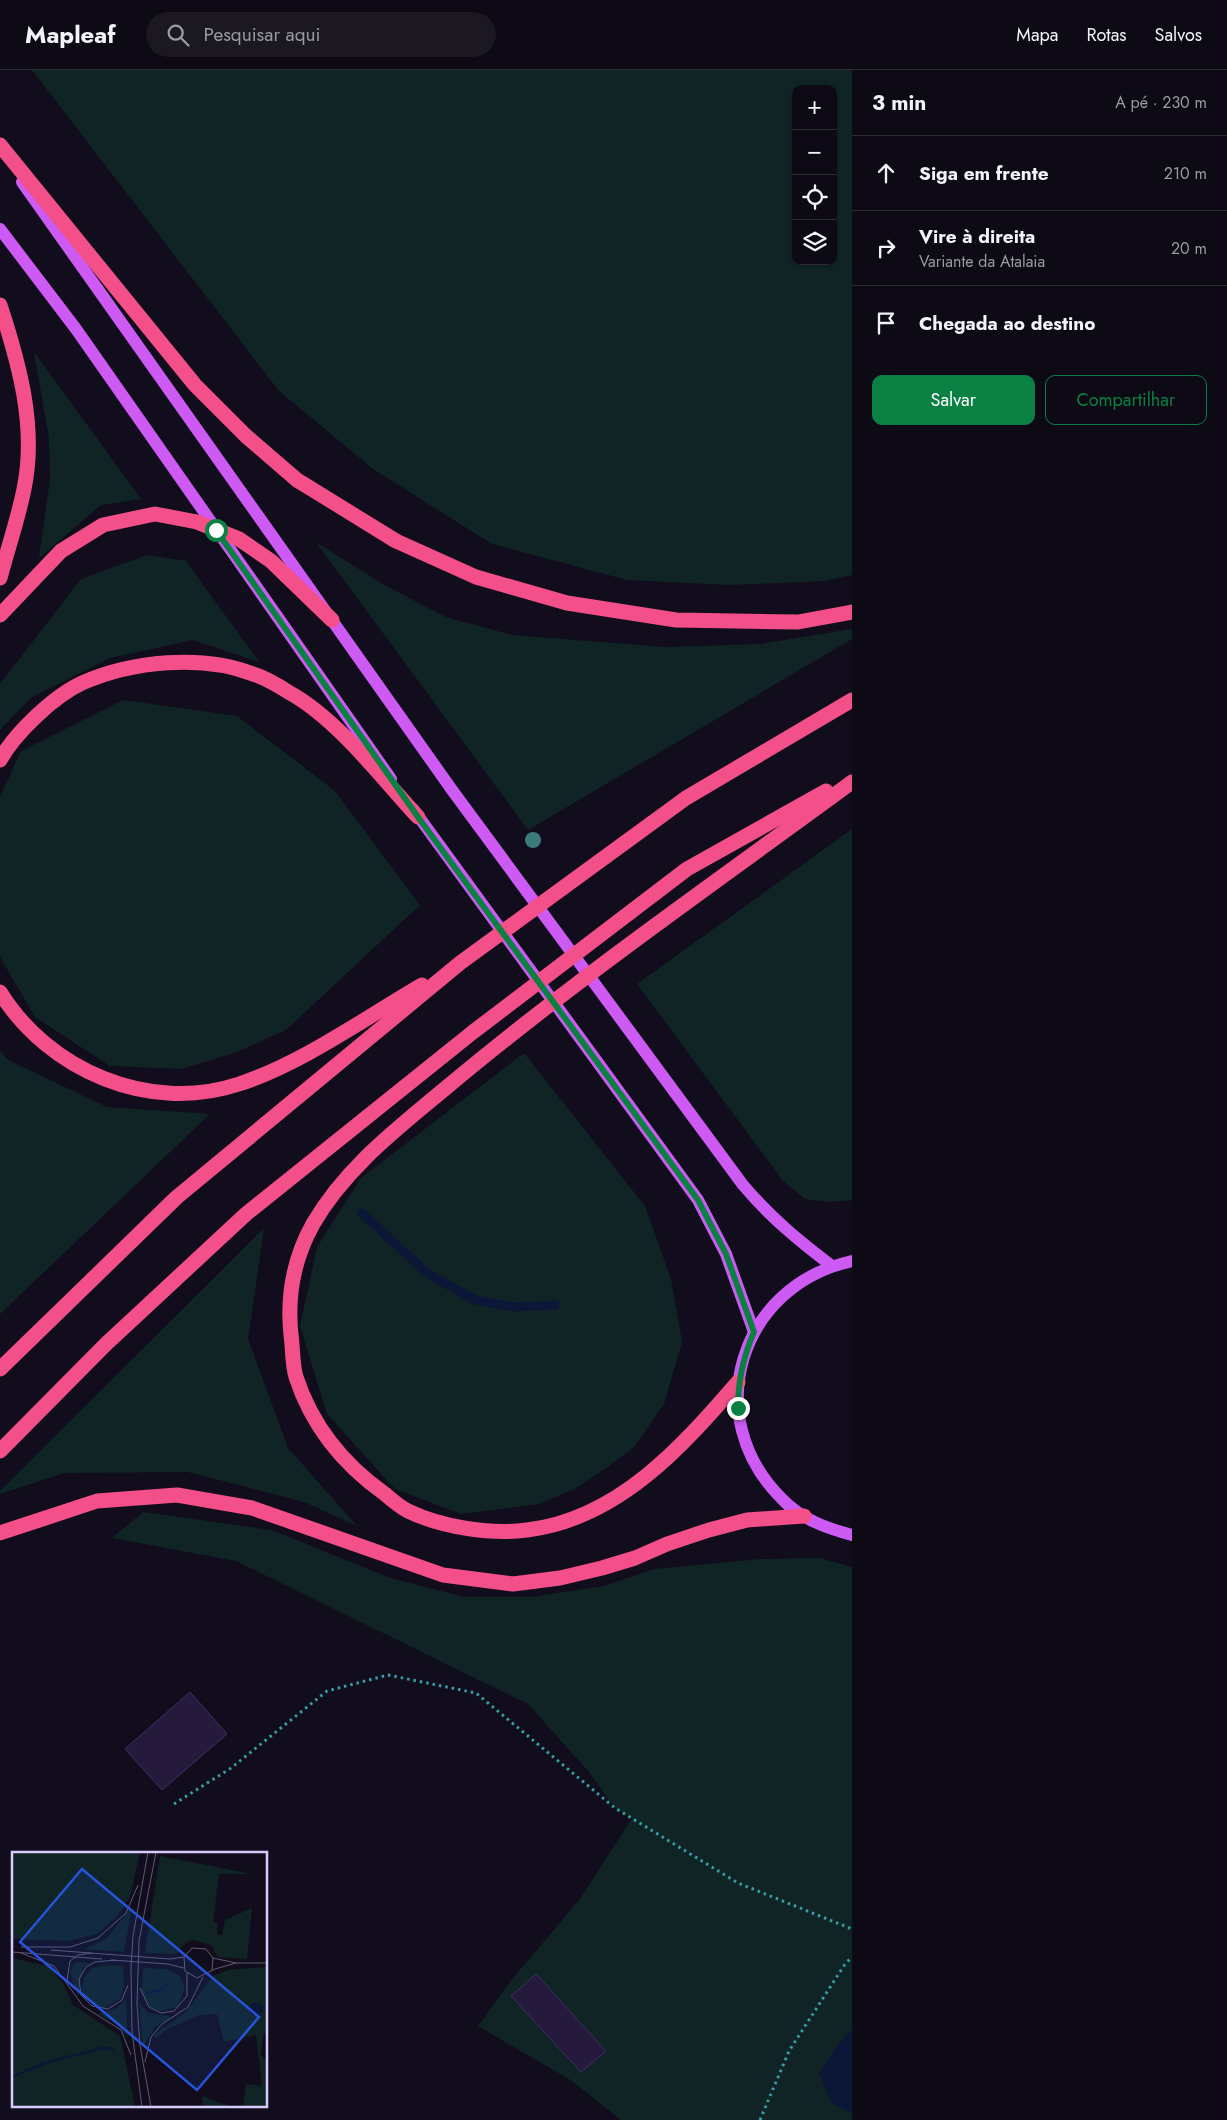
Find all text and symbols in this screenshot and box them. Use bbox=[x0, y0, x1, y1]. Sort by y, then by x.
search box bbox=[146, 12, 496, 57]
text: Mapleaf bbox=[25, 17, 116, 52]
icon: search bbox=[164, 21, 192, 49]
text: Pesquisar aqui bbox=[204, 21, 321, 48]
text: Mapa bbox=[1016, 22, 1058, 48]
text: Rotas bbox=[1086, 22, 1127, 48]
text: Salvos bbox=[1155, 22, 1202, 48]
map controls bbox=[792, 85, 837, 265]
button: + bbox=[792, 85, 837, 130]
text: 3 min bbox=[872, 88, 926, 118]
text: A pé · 230 m bbox=[1115, 91, 1207, 114]
button: − bbox=[792, 130, 837, 175]
icon: ahead bbox=[872, 159, 900, 187]
text: Siga em frente bbox=[919, 160, 1049, 187]
text: 210 m bbox=[1164, 162, 1207, 185]
button: locate bbox=[792, 175, 837, 220]
button: layers bbox=[792, 220, 837, 265]
text: Vire à direita bbox=[919, 223, 1035, 250]
icon: right bbox=[872, 234, 900, 262]
text: 20 m bbox=[1171, 237, 1207, 260]
text: Variante da Atalaia bbox=[919, 250, 1045, 273]
icon: arrive bbox=[872, 309, 900, 337]
text: Chegada ao destino bbox=[919, 310, 1095, 337]
button: Salvar bbox=[872, 375, 1035, 425]
button: Compartilhar bbox=[1045, 375, 1207, 425]
route start bbox=[205, 519, 228, 542]
route end bbox=[727, 1397, 750, 1420]
inset map bbox=[12, 1852, 268, 2108]

